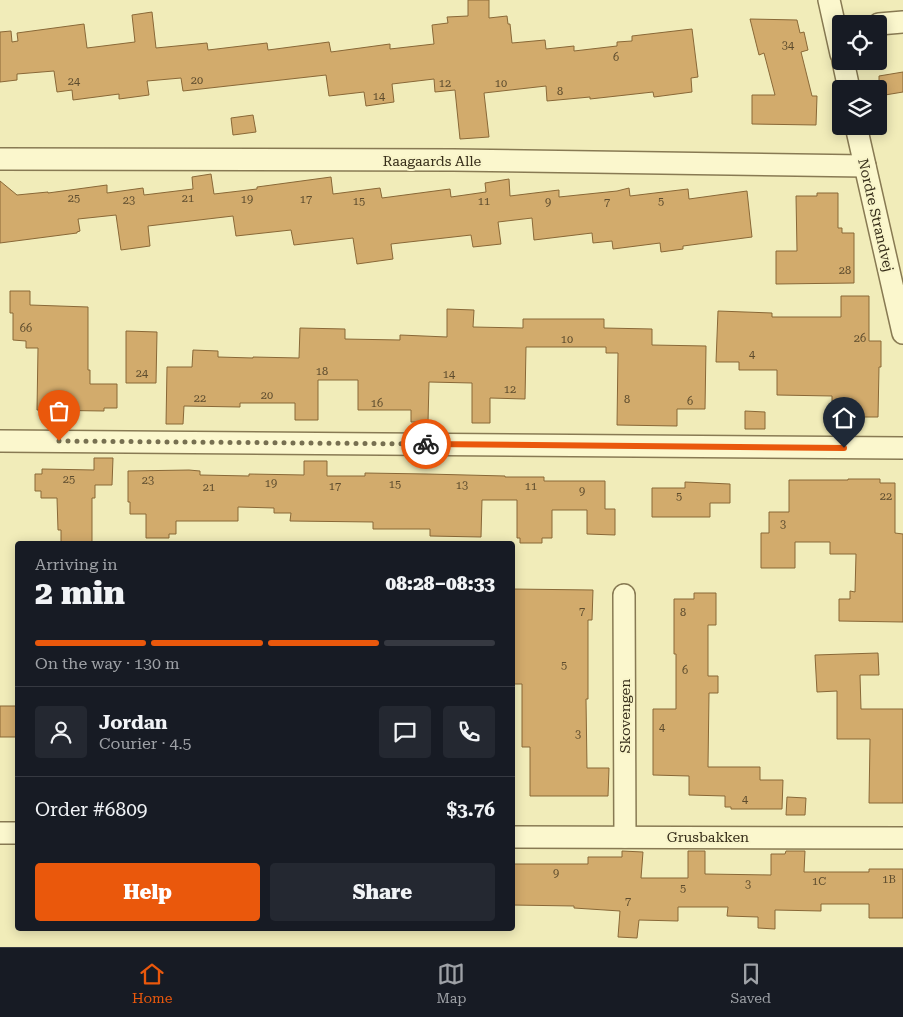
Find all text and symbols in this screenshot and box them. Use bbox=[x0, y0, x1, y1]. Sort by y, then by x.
map controls bbox=[832, 15, 887, 135]
button: locate bbox=[832, 15, 887, 70]
house number: 34 bbox=[782, 39, 795, 52]
house number: 6 bbox=[613, 51, 619, 64]
house number: 20 bbox=[191, 74, 203, 87]
house number: 24 bbox=[68, 75, 81, 88]
house number: 12 bbox=[439, 77, 451, 90]
house number: 10 bbox=[495, 77, 507, 90]
button: layers bbox=[832, 80, 887, 135]
house number: 8 bbox=[557, 85, 563, 98]
house number: 14 bbox=[373, 90, 386, 103]
street label: Raagaards Alle bbox=[383, 153, 482, 169]
street label: Nordre Strandvej bbox=[855, 157, 897, 273]
house number: 25 bbox=[68, 192, 80, 205]
house number: 21 bbox=[182, 192, 194, 205]
house number: 19 bbox=[241, 193, 253, 206]
house number: 17 bbox=[300, 193, 312, 206]
house number: 23 bbox=[123, 194, 135, 207]
house number: 15 bbox=[353, 195, 365, 208]
house number: 11 bbox=[478, 195, 490, 208]
house number: 5 bbox=[658, 195, 664, 208]
house number: 9 bbox=[545, 196, 551, 209]
house number: 7 bbox=[604, 196, 610, 209]
house number: 28 bbox=[839, 264, 851, 277]
house number: 66 bbox=[20, 322, 32, 335]
house number: 26 bbox=[854, 332, 866, 345]
house number: 10 bbox=[561, 333, 573, 346]
house number: 4 bbox=[749, 348, 756, 361]
house number: 18 bbox=[316, 365, 328, 378]
house number: 24 bbox=[136, 367, 149, 380]
house number: 14 bbox=[443, 368, 456, 381]
house number: 12 bbox=[504, 383, 516, 396]
house number: 20 bbox=[261, 389, 273, 402]
pin bbox=[38, 390, 80, 441]
house number: 22 bbox=[194, 392, 206, 405]
house number: 8 bbox=[624, 393, 630, 406]
house number: 6 bbox=[687, 395, 693, 408]
icon: bag bbox=[45, 397, 73, 425]
house number: 16 bbox=[371, 397, 383, 410]
pin bbox=[823, 397, 865, 448]
icon: home bbox=[830, 404, 858, 432]
courier bbox=[401, 419, 451, 469]
icon: bike bbox=[412, 430, 440, 458]
house number: 25 bbox=[63, 473, 75, 486]
house number: 23 bbox=[142, 474, 154, 487]
house number: 19 bbox=[265, 477, 277, 490]
house number: 15 bbox=[389, 478, 401, 491]
house number: 13 bbox=[456, 479, 468, 492]
house number: 17 bbox=[329, 480, 341, 493]
house number: 11 bbox=[525, 480, 537, 493]
house number: 21 bbox=[203, 481, 215, 494]
house number: 9 bbox=[579, 485, 585, 498]
house number: 5 bbox=[676, 490, 682, 503]
house number: 22 bbox=[880, 490, 892, 503]
house number: 3 bbox=[780, 518, 786, 531]
text: Arriving in bbox=[35, 555, 118, 574]
text: 08:28–08:33 bbox=[386, 572, 495, 595]
text: 2 min bbox=[35, 574, 125, 612]
house number: 7 bbox=[579, 605, 585, 618]
house number: 8 bbox=[680, 606, 686, 619]
text: On the way · 130 m bbox=[35, 654, 180, 673]
house number: 5 bbox=[561, 659, 567, 672]
house number: 6 bbox=[682, 664, 688, 677]
street label: Skovengen bbox=[617, 679, 633, 753]
button: person bbox=[35, 706, 87, 758]
button: chat bbox=[379, 706, 431, 758]
button: phone bbox=[443, 706, 495, 758]
text: Jordan bbox=[99, 711, 168, 734]
house number: 4 bbox=[659, 721, 666, 734]
house number: 3 bbox=[575, 728, 581, 741]
text: Courier · 4.5 bbox=[99, 734, 192, 753]
house number: 4 bbox=[742, 793, 749, 806]
text: Order #6809 bbox=[35, 798, 147, 821]
text: $3.76 bbox=[446, 798, 495, 821]
street label: Grusbakken bbox=[667, 829, 749, 845]
button: Help bbox=[35, 863, 260, 921]
button: Share bbox=[270, 863, 495, 921]
house number: 9 bbox=[553, 867, 559, 880]
house number: 1B bbox=[882, 873, 896, 886]
house number: 1C bbox=[812, 875, 826, 888]
house number: 3 bbox=[745, 878, 751, 891]
house number: 5 bbox=[680, 882, 686, 895]
house number: 7 bbox=[625, 895, 631, 908]
tab: Home bbox=[132, 960, 173, 1006]
tab: Map bbox=[437, 960, 466, 1006]
tab: Saved bbox=[730, 960, 771, 1006]

